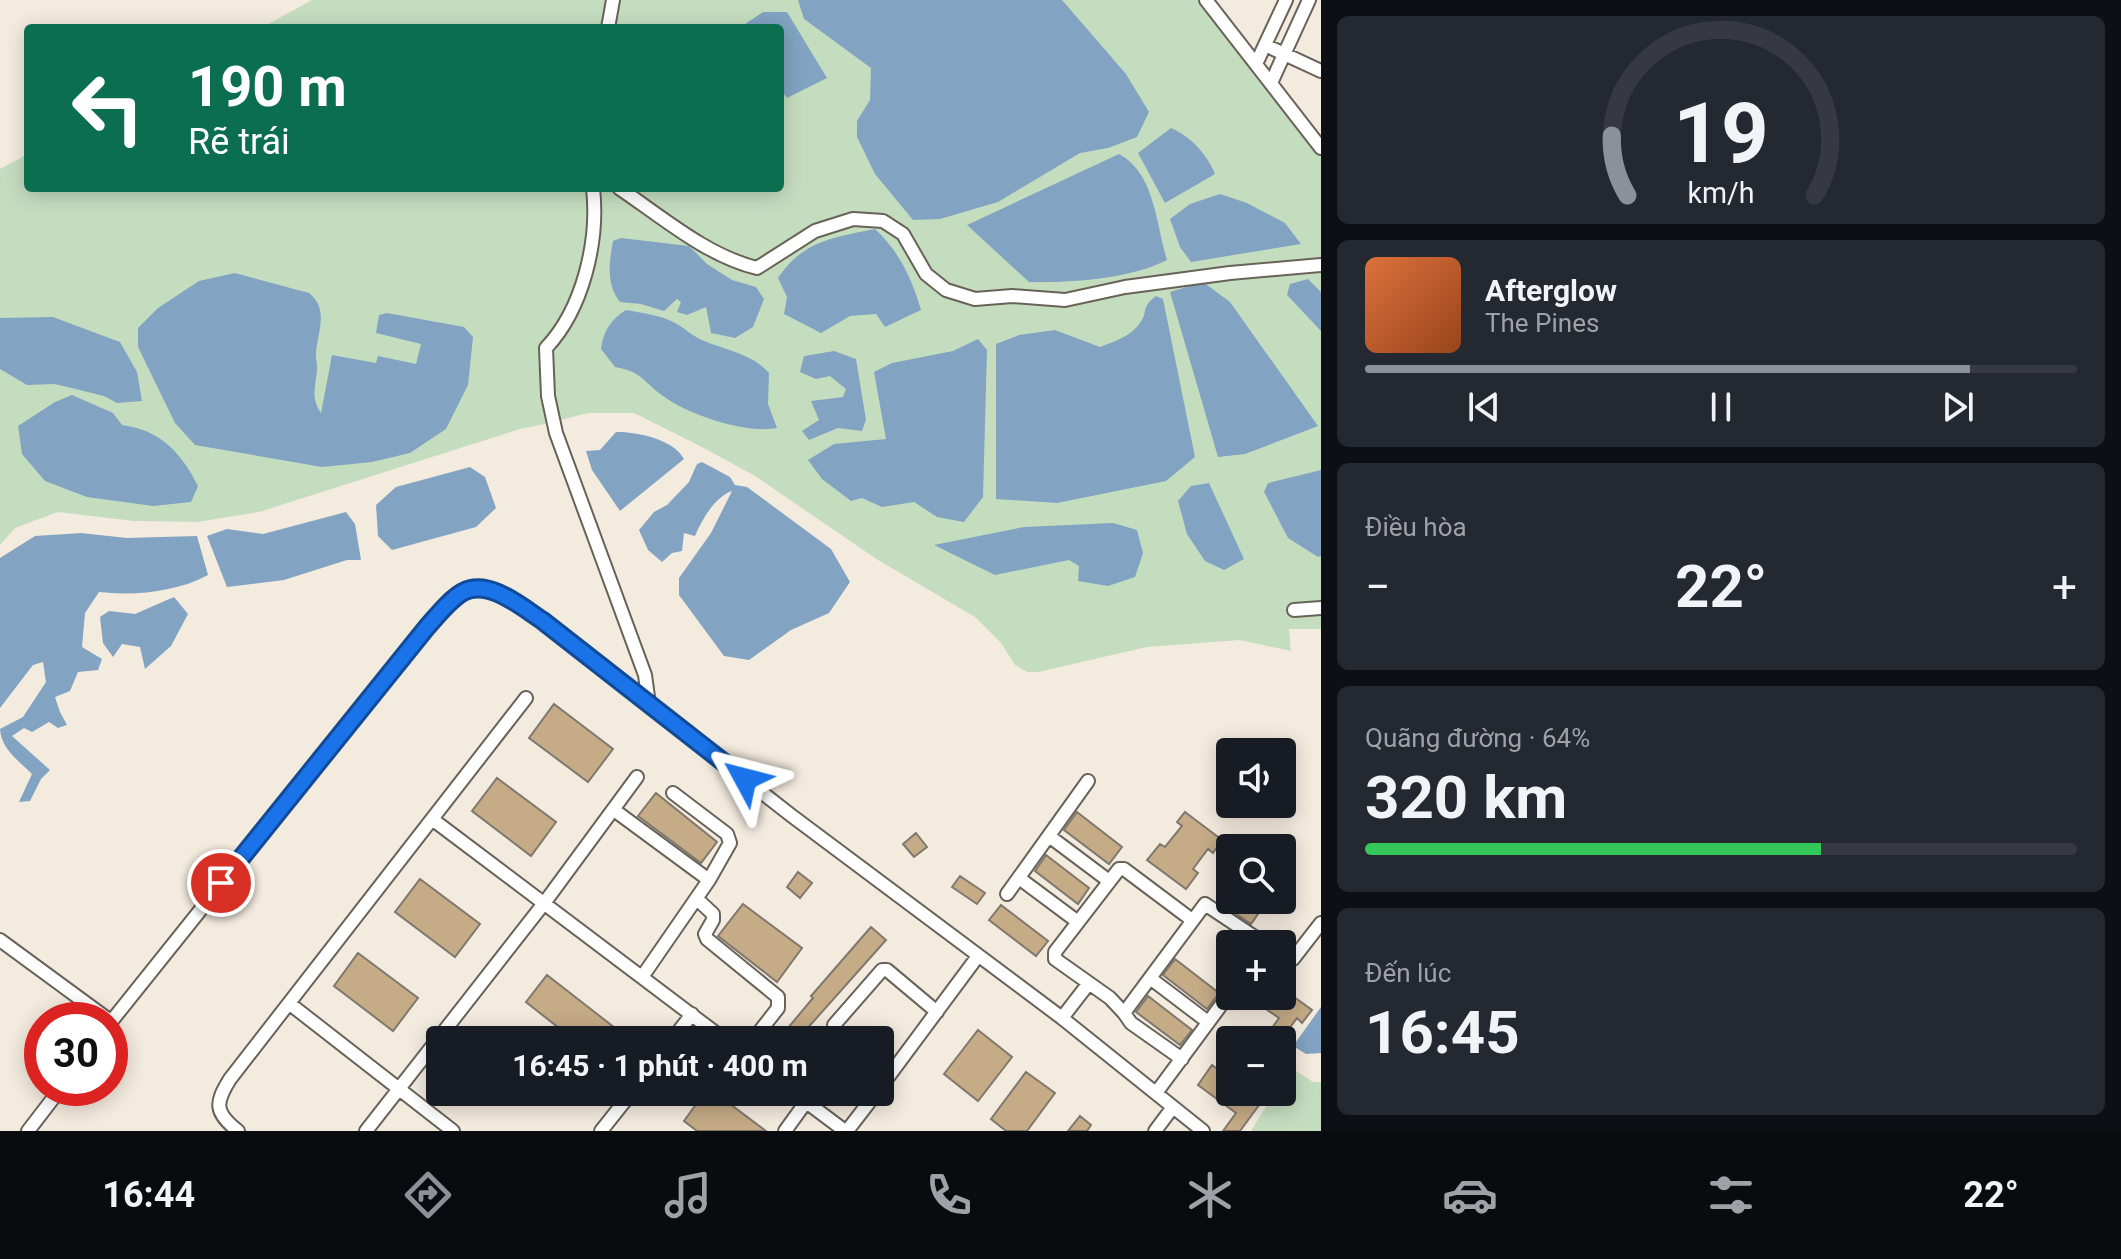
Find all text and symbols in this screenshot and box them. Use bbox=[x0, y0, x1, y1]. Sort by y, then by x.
text: 190 m bbox=[188, 54, 347, 120]
icon: left bbox=[56, 56, 160, 160]
text: 19 bbox=[1673, 85, 1769, 182]
text: Rẽ trái bbox=[188, 121, 290, 163]
text: km/h bbox=[1687, 176, 1755, 210]
text: Afterglow bbox=[1485, 273, 1617, 308]
text: The Pines bbox=[1485, 308, 1599, 338]
icon: previous bbox=[1462, 385, 1506, 429]
icon: pause bbox=[1699, 385, 1743, 429]
icon: next bbox=[1936, 385, 1980, 429]
text: Điều hòa bbox=[1365, 512, 1467, 542]
text: 22° bbox=[1675, 551, 1767, 622]
text: − bbox=[1365, 561, 1390, 613]
text: + bbox=[2052, 561, 2077, 613]
text: Quãng đường · 64% bbox=[1365, 723, 1590, 753]
position arrow bbox=[703, 737, 787, 821]
map controls bbox=[1216, 738, 1296, 1106]
button: sound bbox=[1216, 738, 1296, 818]
text: 320 km bbox=[1365, 762, 1567, 833]
button: search bbox=[1216, 834, 1296, 914]
pin bbox=[187, 849, 255, 917]
icon: arrive bbox=[199, 861, 243, 905]
button: + bbox=[1216, 930, 1296, 1010]
text: Đến lúc bbox=[1365, 958, 1451, 988]
text: 16:45 bbox=[1365, 997, 1520, 1068]
speed limit sign: 30 bbox=[24, 1002, 128, 1106]
button: − bbox=[1216, 1026, 1296, 1106]
text: 16:45 · 1 phút · 400 m bbox=[512, 1048, 808, 1083]
icon: directions bbox=[400, 1167, 456, 1223]
icon: music bbox=[660, 1167, 716, 1223]
icon: phone bbox=[921, 1167, 977, 1223]
icon: climate bbox=[1182, 1167, 1238, 1223]
icon: car bbox=[1442, 1167, 1498, 1223]
icon: filters bbox=[1703, 1167, 1759, 1223]
text: 16:44 bbox=[102, 1174, 195, 1216]
text: 22° bbox=[1963, 1174, 2019, 1216]

